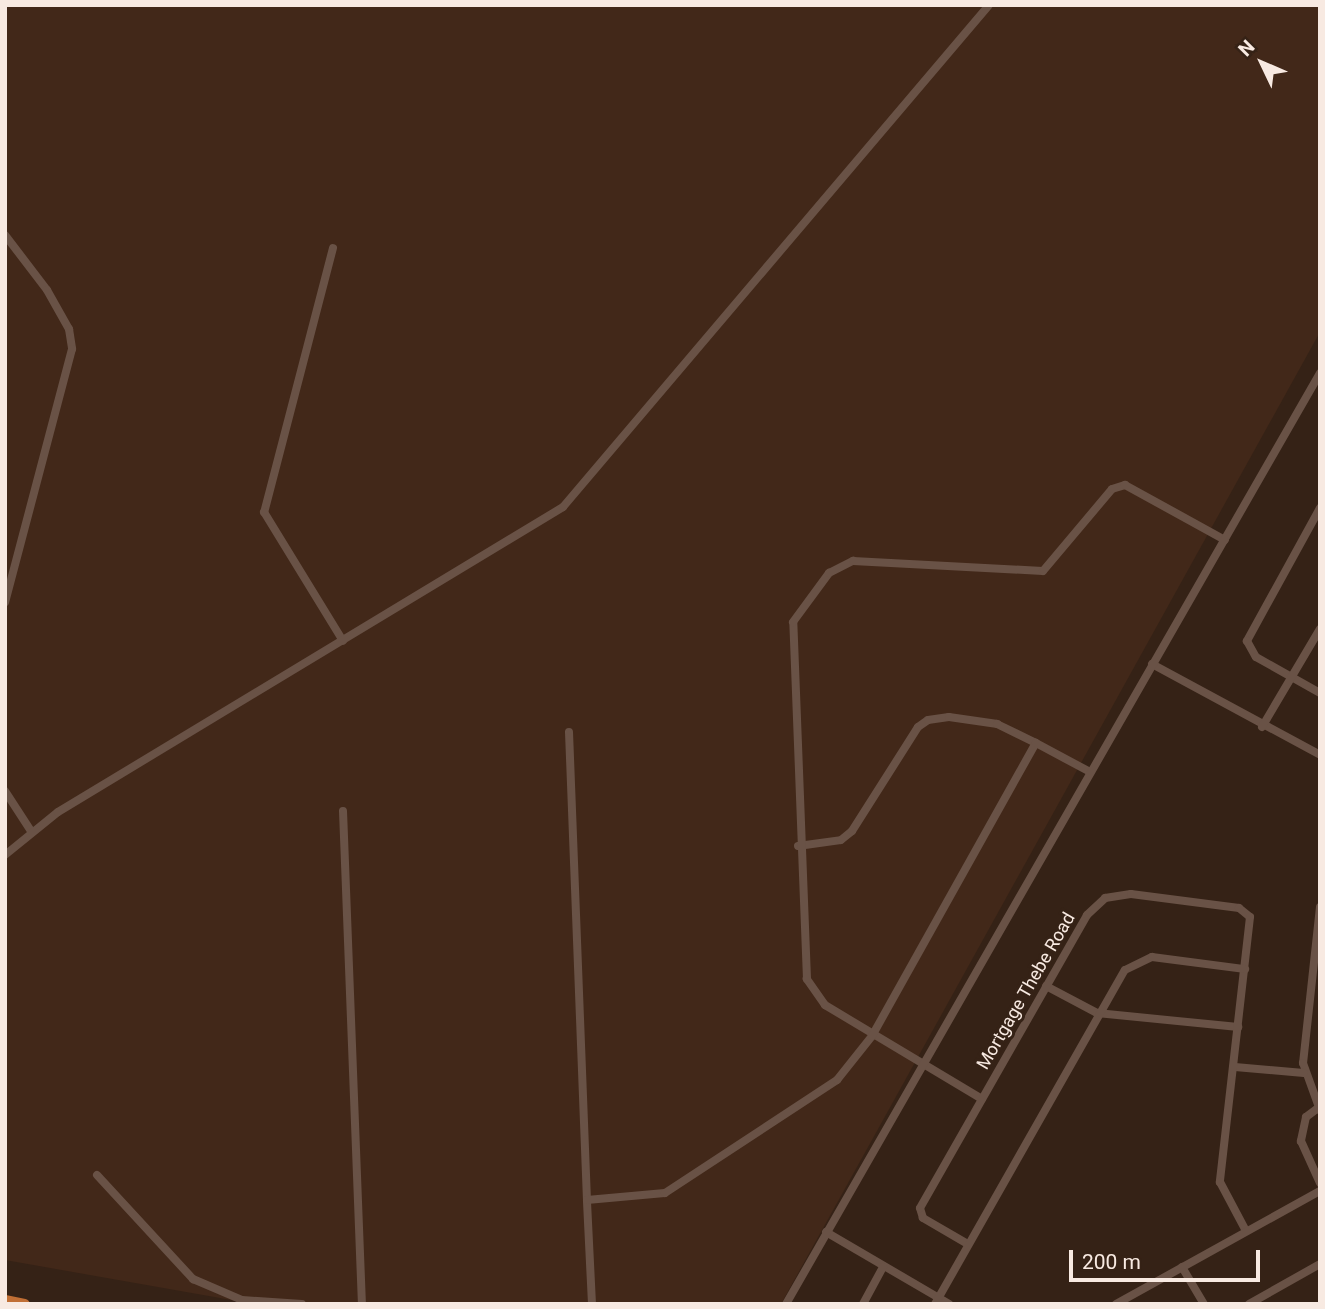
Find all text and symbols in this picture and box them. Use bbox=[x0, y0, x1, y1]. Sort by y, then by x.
north arrow bbox=[1227, 28, 1297, 98]
text: N bbox=[1234, 35, 1259, 61]
street label: Mortgage Thebe Road bbox=[972, 909, 1080, 1073]
scale bar bbox=[1073, 1236, 1264, 1280]
text: 200 m bbox=[1082, 1250, 1141, 1274]

